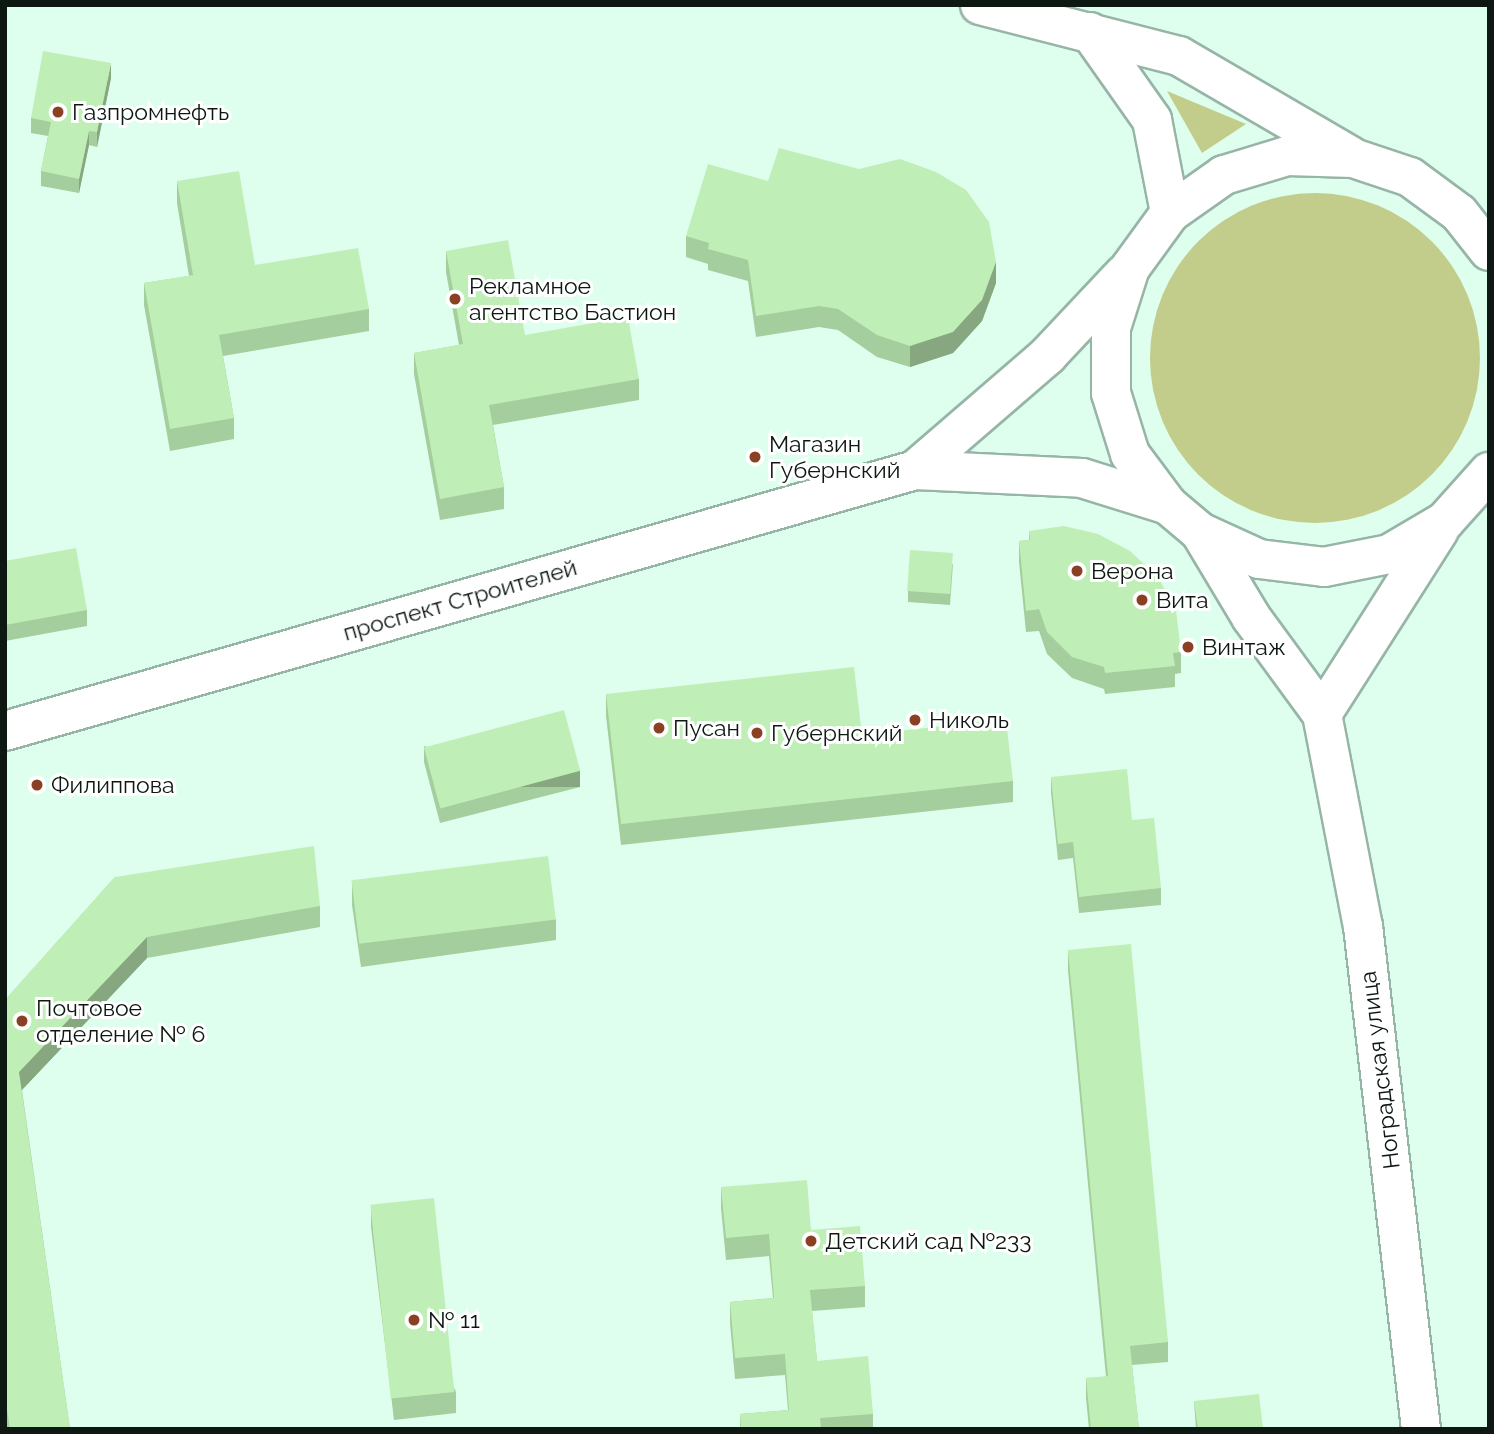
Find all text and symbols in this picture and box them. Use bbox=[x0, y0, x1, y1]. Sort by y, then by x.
place label: Газпромнефть bbox=[72, 98, 229, 126]
marker: Газпромнефть bbox=[50, 104, 66, 120]
place label: Рекламное агентство Бастион bbox=[469, 272, 676, 326]
marker: Рекламное агентство Бастион bbox=[447, 291, 463, 307]
place label: Магазин Губернский bbox=[769, 430, 900, 484]
marker: Магазин Губернский bbox=[747, 449, 763, 465]
street label: проспект Строителей bbox=[340, 553, 580, 647]
place label: Верона bbox=[1091, 557, 1174, 585]
marker: Верона bbox=[1069, 563, 1085, 579]
place label: Вита bbox=[1156, 586, 1208, 614]
marker: Вита bbox=[1134, 592, 1150, 608]
place label: Винтаж bbox=[1202, 633, 1286, 661]
marker: Винтаж bbox=[1180, 639, 1196, 655]
place label: Николь bbox=[929, 706, 1009, 734]
marker: Николь bbox=[907, 712, 923, 728]
place label: Пусан bbox=[673, 714, 740, 742]
place label: Губернский bbox=[771, 719, 902, 747]
marker: Пусан bbox=[651, 720, 667, 736]
marker: Губернский bbox=[749, 725, 765, 741]
place label: Филиппова bbox=[51, 771, 175, 799]
marker: Филиппова bbox=[29, 777, 45, 793]
street label: Ноградская улица bbox=[1354, 969, 1406, 1171]
place label: Почтовое отделение № 6 bbox=[36, 994, 205, 1048]
marker: Почтовое отделение № 6 bbox=[14, 1013, 30, 1029]
place label: Детский сад №233 bbox=[825, 1227, 1032, 1255]
marker: Детский сад №233 bbox=[803, 1233, 819, 1249]
place label: № 11 bbox=[428, 1306, 480, 1334]
marker: № 11 bbox=[406, 1312, 422, 1328]

